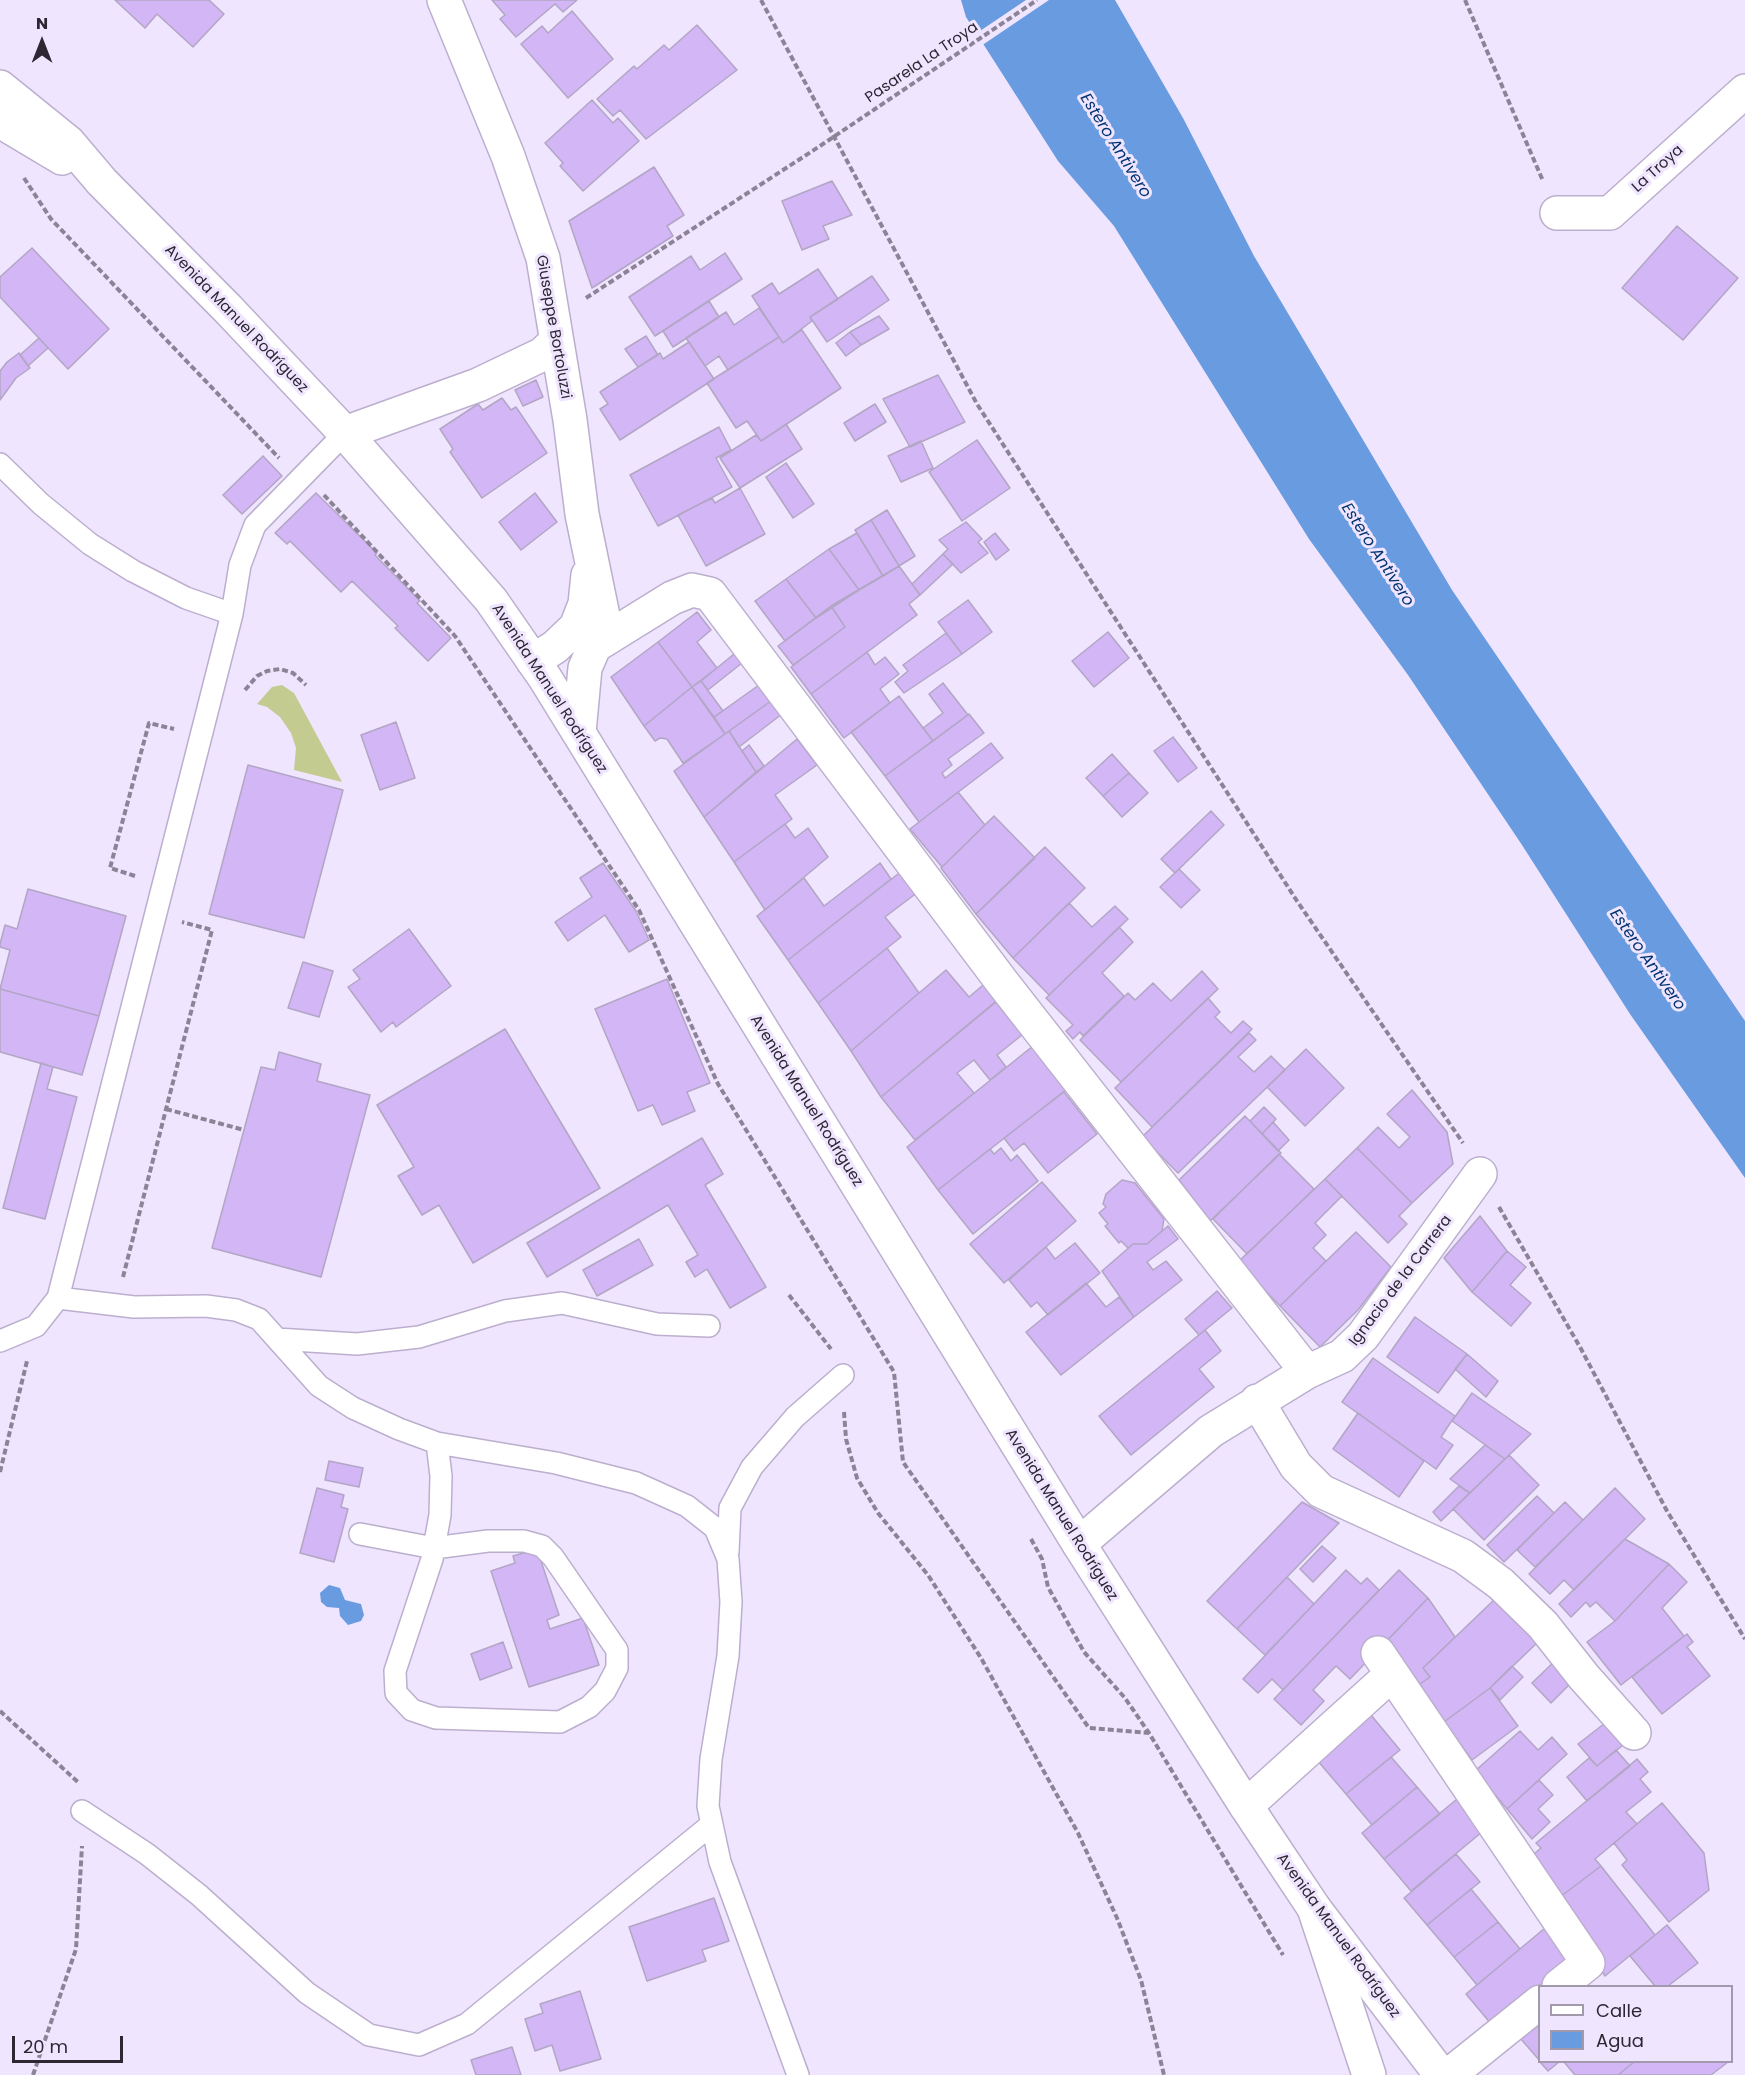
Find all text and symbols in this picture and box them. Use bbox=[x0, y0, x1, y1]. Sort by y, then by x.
north arrow bbox=[12, 12, 72, 72]
text: N bbox=[36, 12, 48, 35]
street label: Pasarela La Troya bbox=[862, 19, 982, 107]
water label: Estero Antivero bbox=[1075, 90, 1155, 202]
street label: La Troya bbox=[1629, 141, 1687, 197]
street label: Avenida Manuel Rodríguez bbox=[161, 241, 311, 397]
street label: Giuseppe Bortoluzzi bbox=[531, 254, 575, 400]
water label: Estero Antivero bbox=[1336, 500, 1418, 610]
street label: Avenida Manuel Rodríguez bbox=[487, 601, 611, 777]
water label: Estero Antivero bbox=[1605, 906, 1689, 1014]
street label: Avenida Manuel Rodríguez bbox=[746, 1012, 866, 1190]
street label: Ignacio de la Carrera bbox=[1346, 1212, 1456, 1350]
street label: Avenida Manuel Rodríguez bbox=[1001, 1426, 1121, 1604]
street label: Avenida Manuel Rodríguez bbox=[1272, 1850, 1404, 2022]
legend bbox=[1538, 1985, 1733, 2063]
text: Calle bbox=[1596, 1998, 1642, 2023]
scale bar bbox=[15, 2024, 126, 2062]
text: Agua bbox=[1596, 2028, 1644, 2053]
text: 20 m bbox=[23, 2034, 68, 2059]

